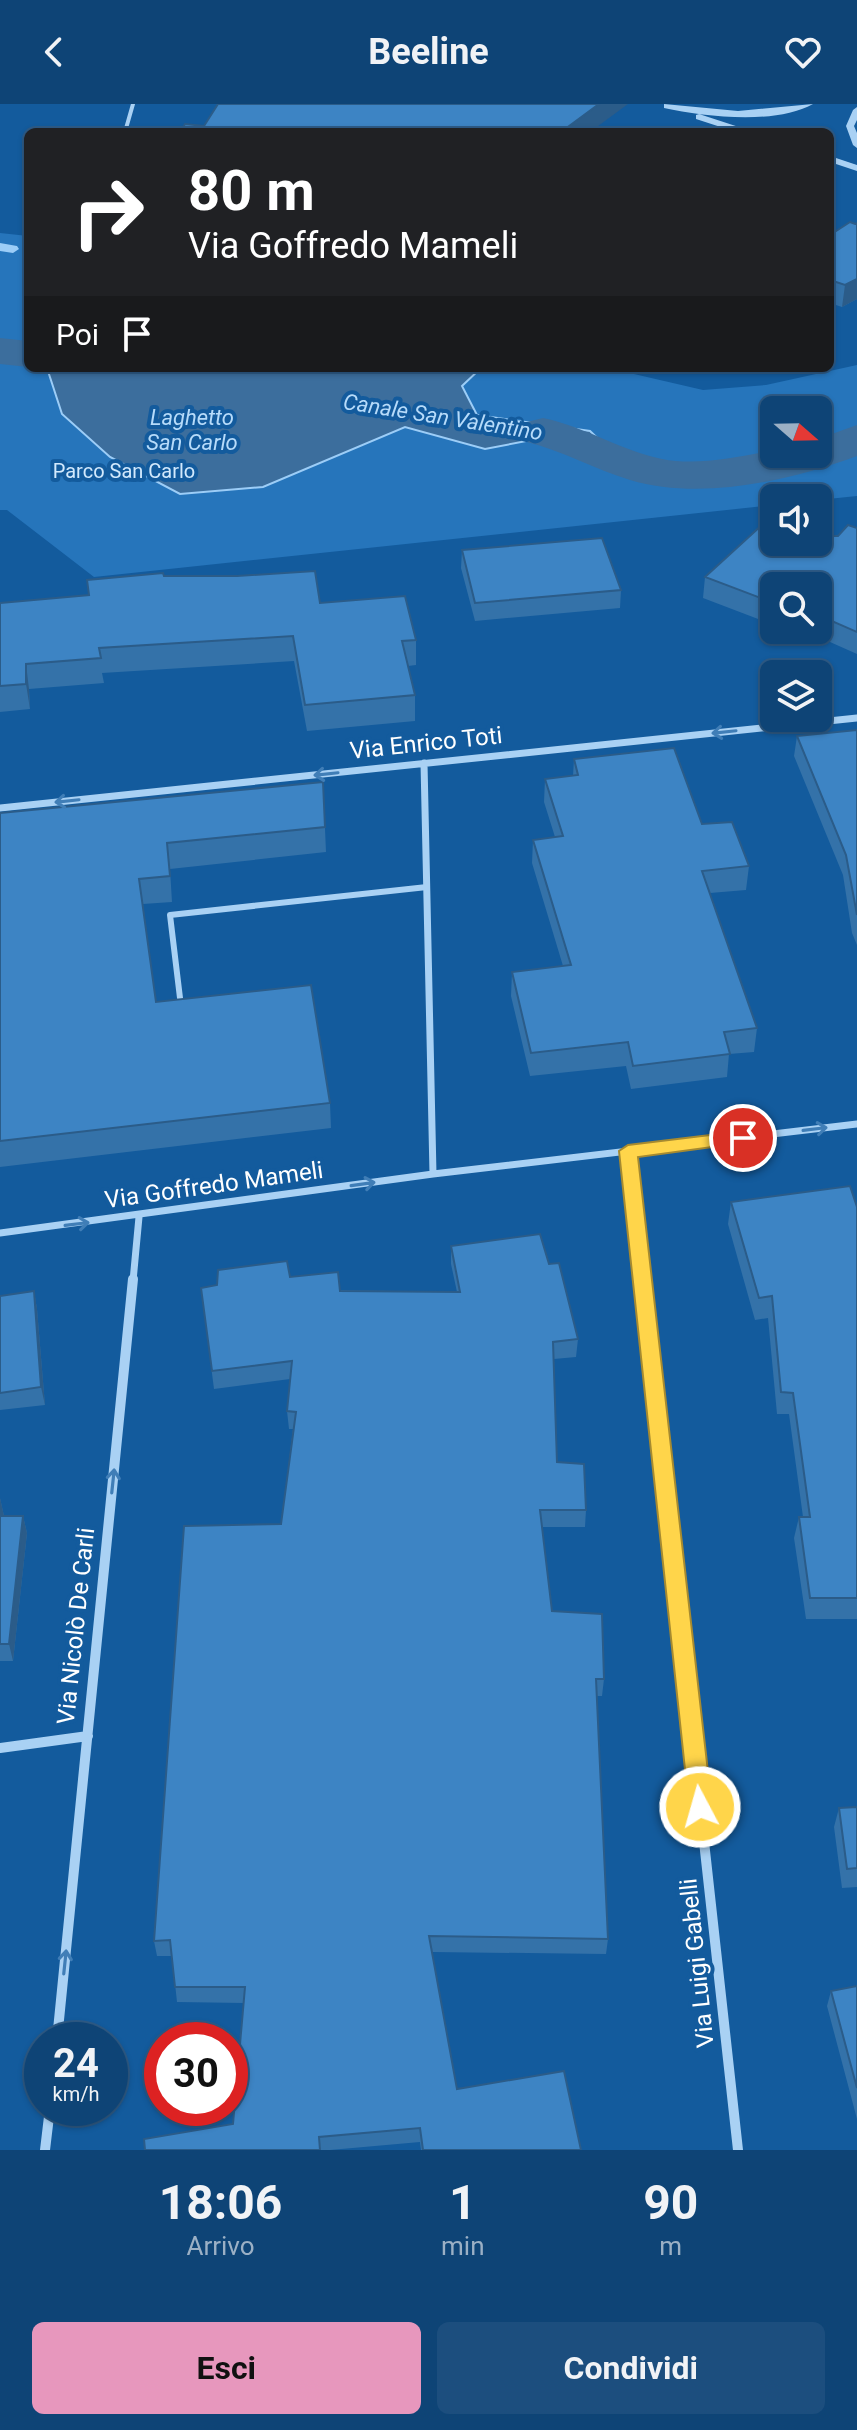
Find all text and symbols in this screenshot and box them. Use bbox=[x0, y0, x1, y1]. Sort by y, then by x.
icon: back bbox=[32, 30, 76, 74]
icon: heart bbox=[781, 30, 825, 74]
text: Beeline bbox=[368, 31, 489, 73]
text: 80 m bbox=[188, 158, 315, 224]
icon: right bbox=[56, 160, 160, 264]
text: Via Goffredo Mameli bbox=[188, 225, 518, 267]
icon: arrive bbox=[115, 312, 159, 356]
text: Poi bbox=[56, 317, 99, 352]
water label: Canale San Valentino bbox=[342, 389, 544, 445]
north arrow bbox=[760, 396, 832, 468]
map controls bbox=[760, 396, 832, 732]
water label: Laghetto San Carlo bbox=[146, 405, 238, 455]
park label: Parco San Carlo bbox=[53, 459, 195, 483]
button: sound bbox=[760, 484, 832, 556]
button: search bbox=[760, 572, 832, 644]
button: layers bbox=[760, 660, 832, 732]
street label: Via Enrico Toti bbox=[348, 721, 504, 765]
one-way arrow bbox=[711, 725, 738, 740]
one-way arrow bbox=[313, 766, 340, 781]
one-way arrow bbox=[54, 793, 81, 808]
pin bbox=[709, 1104, 777, 1172]
icon: arrive bbox=[721, 1116, 765, 1160]
one-way arrow bbox=[802, 1121, 827, 1136]
street label: Via Goffredo Mameli bbox=[103, 1156, 325, 1214]
one-way arrow bbox=[350, 1176, 375, 1191]
one-way arrow bbox=[64, 1216, 90, 1231]
one-way arrow bbox=[105, 1468, 120, 1495]
street label: Via Nicolò De Carli bbox=[52, 1526, 100, 1726]
position arrow bbox=[658, 1765, 742, 1849]
street label: Via Luigi Gabelli bbox=[674, 1877, 720, 2049]
one-way arrow bbox=[57, 1949, 72, 1976]
speed limit sign: 30 bbox=[144, 2022, 248, 2126]
text: 24 bbox=[53, 2040, 99, 2087]
text: km/h bbox=[53, 2082, 99, 2106]
text: 18:06 bbox=[159, 2174, 282, 2231]
text: 1 bbox=[449, 2174, 477, 2231]
text: 90 bbox=[643, 2174, 698, 2231]
text: Arrivo bbox=[186, 2231, 255, 2261]
text: min bbox=[441, 2231, 485, 2261]
text: m bbox=[659, 2231, 682, 2261]
button: Esci bbox=[32, 2322, 421, 2414]
button: Condividi bbox=[437, 2322, 825, 2414]

